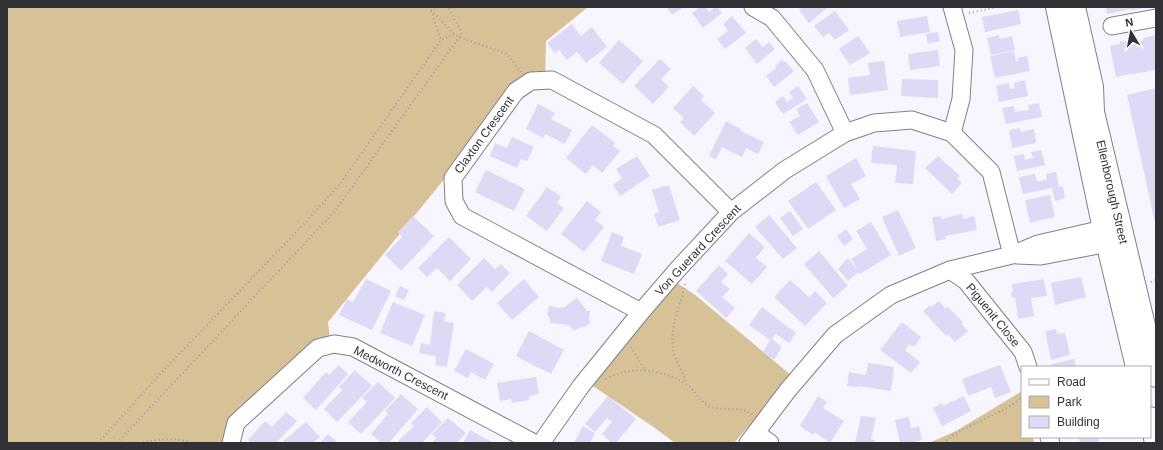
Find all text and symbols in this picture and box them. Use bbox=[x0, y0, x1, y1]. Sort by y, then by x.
north arrow bbox=[1111, 12, 1151, 52]
text: N bbox=[1124, 16, 1134, 29]
street label: Claxton Crescent bbox=[451, 93, 517, 176]
street label: Ellenborough Street bbox=[1093, 139, 1131, 246]
street label: Von Guerard Crescent bbox=[652, 201, 744, 298]
street label: Piguenit Close bbox=[963, 281, 1023, 350]
street label: Medworth Crescent bbox=[351, 343, 451, 403]
legend bbox=[1021, 366, 1151, 438]
text: Road bbox=[1057, 375, 1086, 389]
text: Park bbox=[1057, 395, 1083, 409]
text: Building bbox=[1057, 415, 1100, 429]

